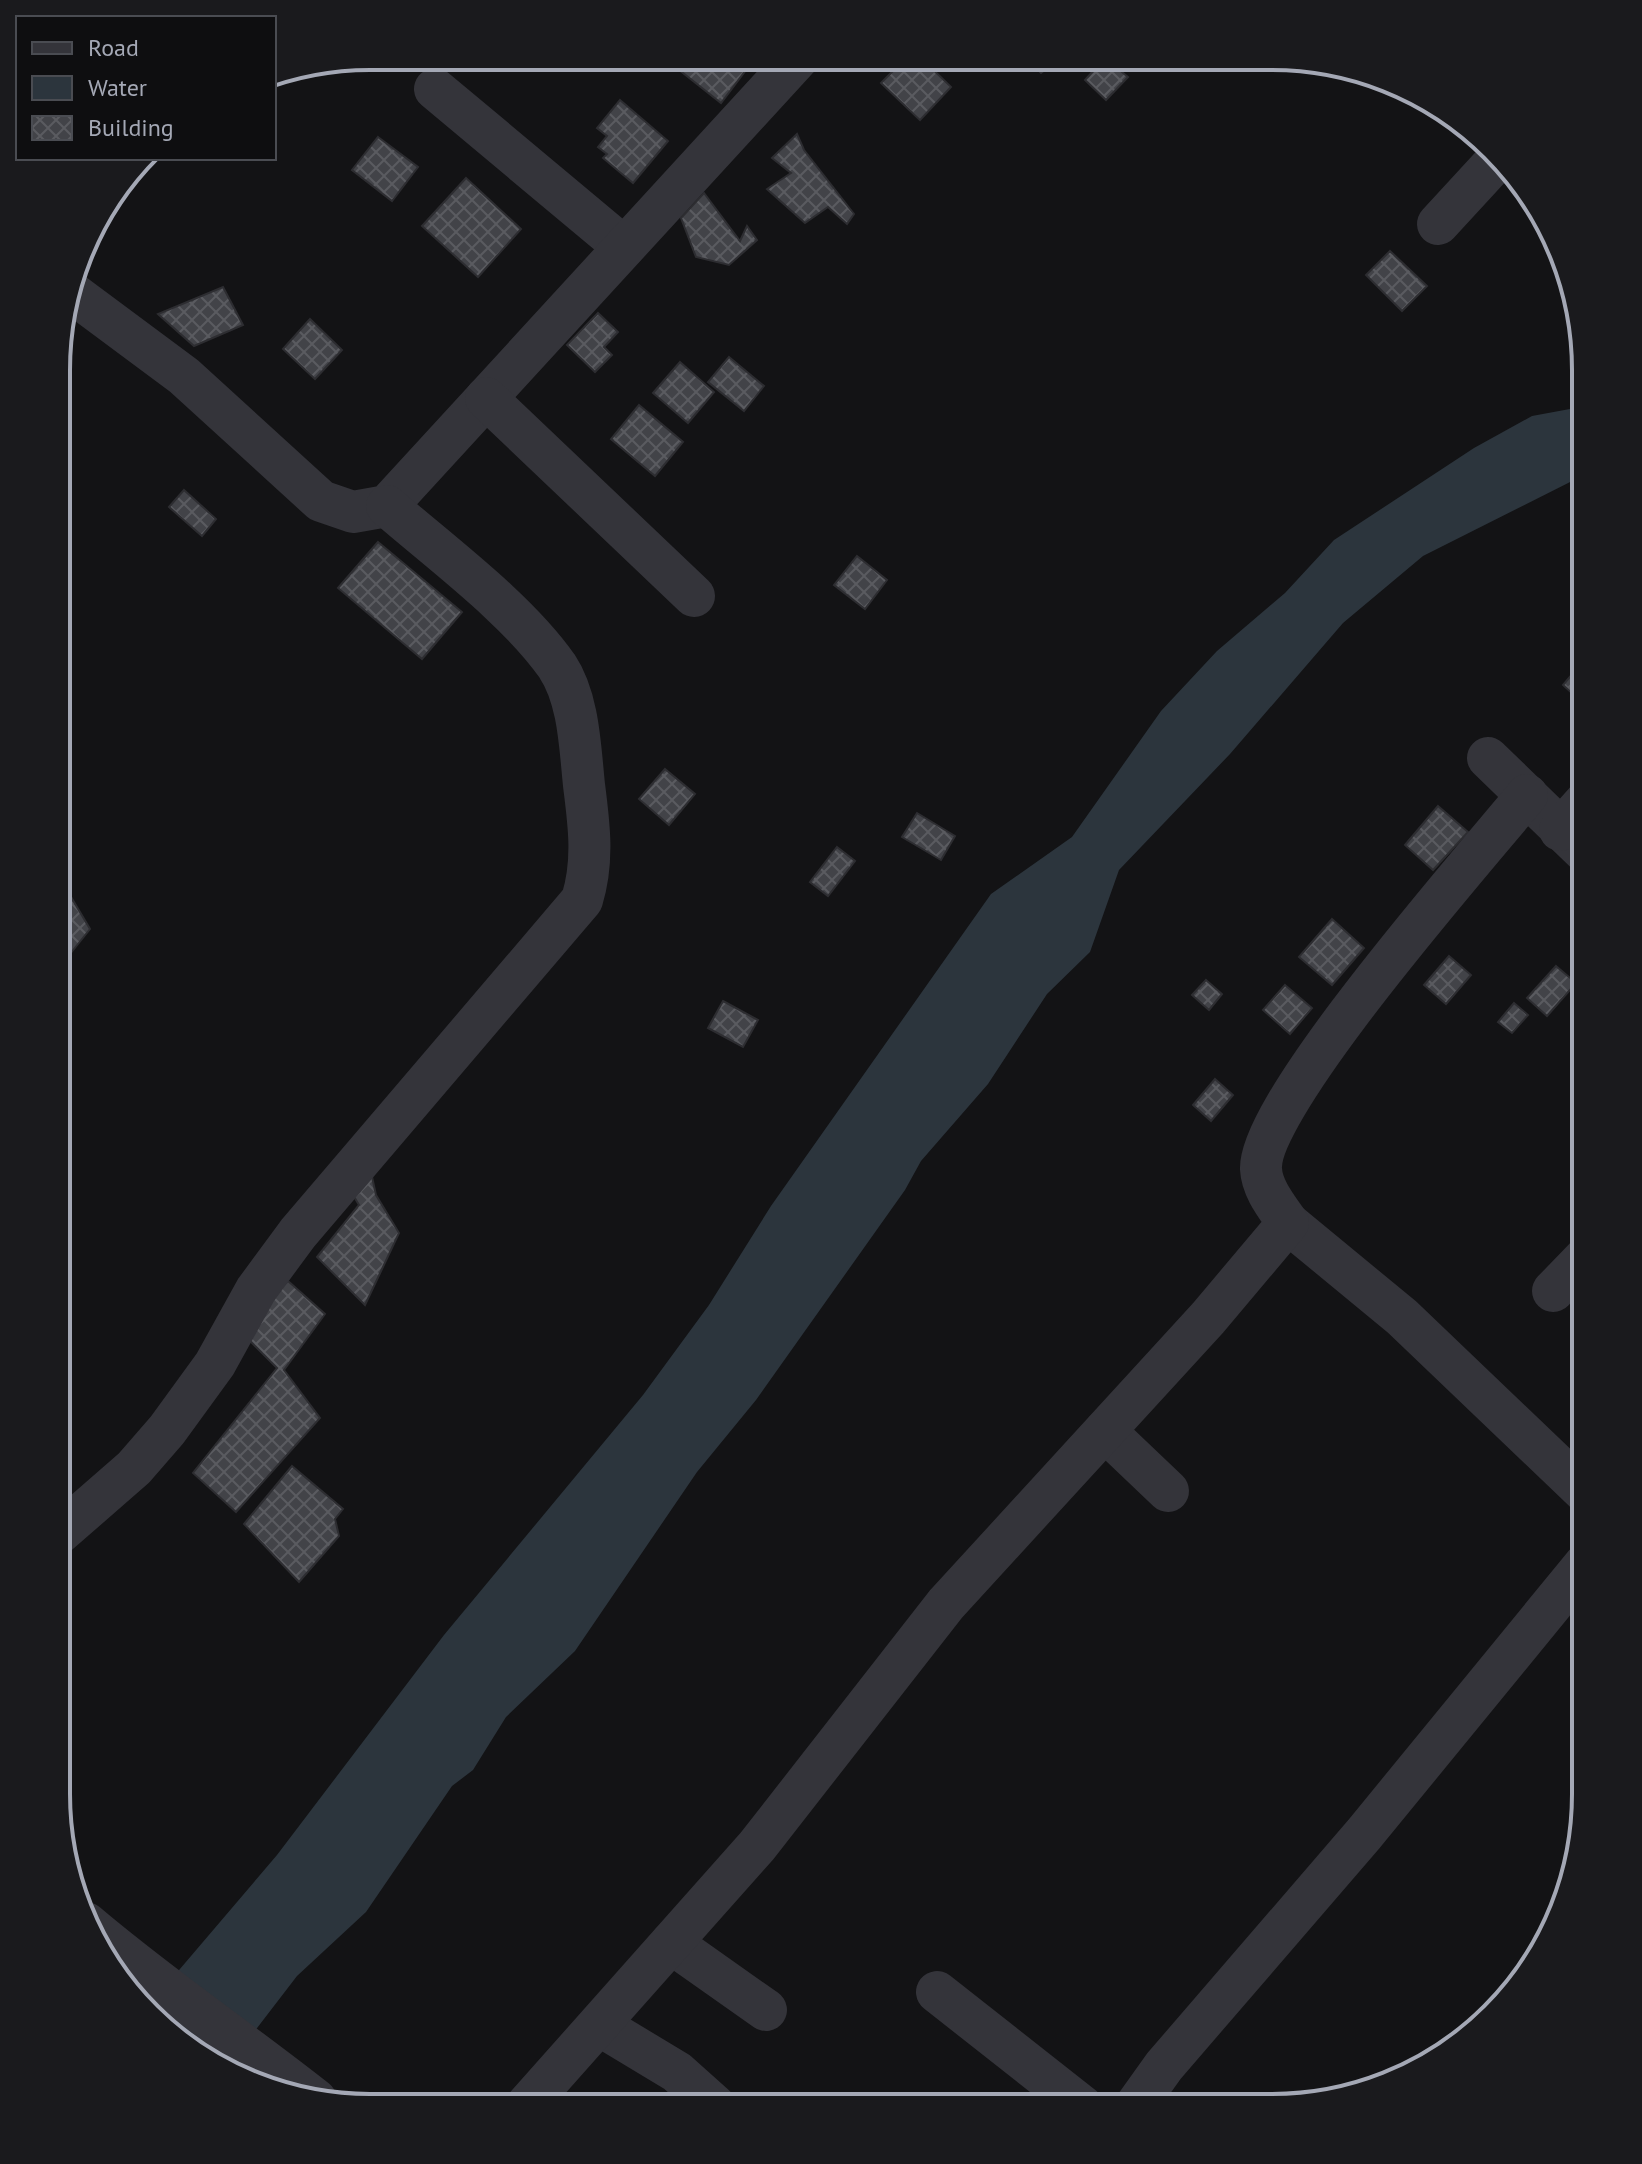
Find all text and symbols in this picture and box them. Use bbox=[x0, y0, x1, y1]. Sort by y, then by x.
legend bbox=[16, 16, 276, 160]
text: Road bbox=[88, 32, 139, 63]
text: Water bbox=[88, 72, 147, 103]
text: Building bbox=[88, 112, 174, 143]

